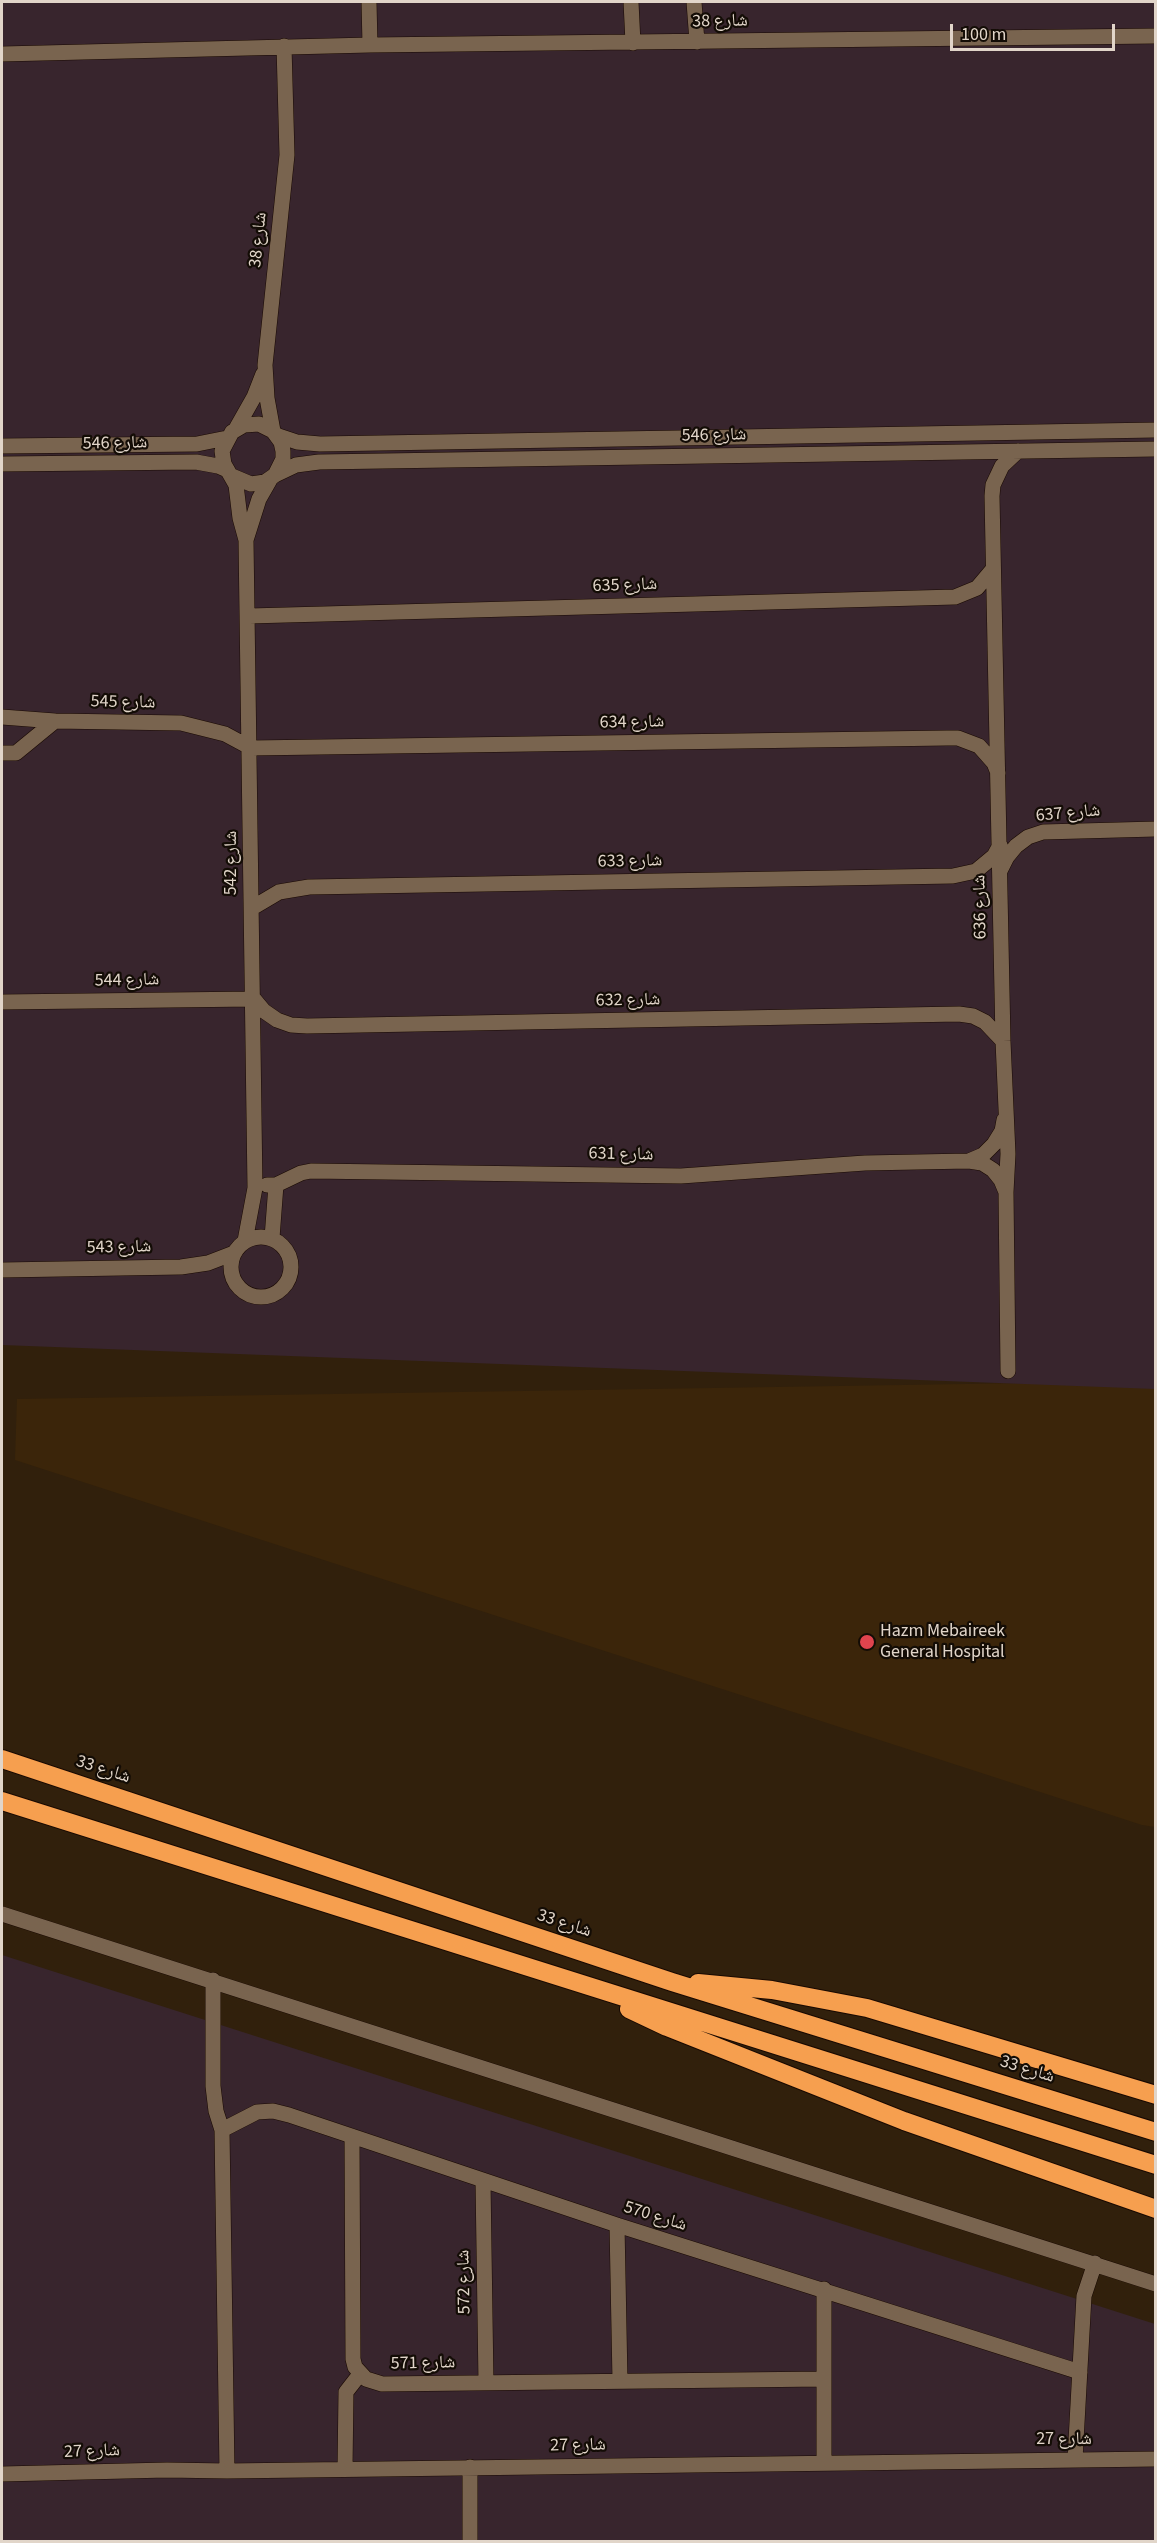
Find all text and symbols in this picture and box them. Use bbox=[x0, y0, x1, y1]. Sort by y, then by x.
street label: شارع 38 bbox=[692, 11, 748, 33]
scale bar bbox=[953, 12, 1118, 50]
text: 100 m bbox=[961, 22, 1006, 47]
street label: شارع 38 bbox=[245, 211, 273, 269]
street label: شارع 546 bbox=[681, 425, 747, 447]
street label: شارع 546 bbox=[82, 433, 148, 455]
street label: شارع 635 bbox=[592, 574, 658, 598]
street label: شارع 545 bbox=[90, 692, 156, 714]
street label: شارع 634 bbox=[599, 712, 665, 734]
street label: شارع 637 bbox=[1035, 800, 1101, 828]
street label: شارع 542 bbox=[221, 831, 243, 895]
street label: شارع 633 bbox=[597, 851, 663, 873]
street label: شارع 636 bbox=[970, 874, 992, 940]
street label: شارع 544 bbox=[94, 970, 160, 992]
street label: شارع 632 bbox=[595, 990, 661, 1012]
street label: شارع 631 bbox=[588, 1144, 654, 1166]
street label: شارع 543 bbox=[86, 1237, 152, 1259]
place label: Hazm Mebaireek General Hospital bbox=[880, 1621, 1005, 1664]
marker: Hazm Mebaireek General Hospital bbox=[858, 1633, 876, 1651]
street label: شارع 33 bbox=[73, 1751, 133, 1789]
street label: شارع 33 bbox=[534, 1905, 594, 1943]
street label: شارع 33 bbox=[997, 2052, 1057, 2088]
street label: شارع 570 bbox=[621, 2197, 689, 2237]
street label: شارع 572 bbox=[454, 2249, 476, 2315]
street label: شارع 571 bbox=[390, 2353, 456, 2375]
street label: شارع 27 bbox=[1036, 2429, 1092, 2451]
street label: شارع 27 bbox=[550, 2435, 606, 2457]
street label: شارع 27 bbox=[64, 2440, 120, 2464]

